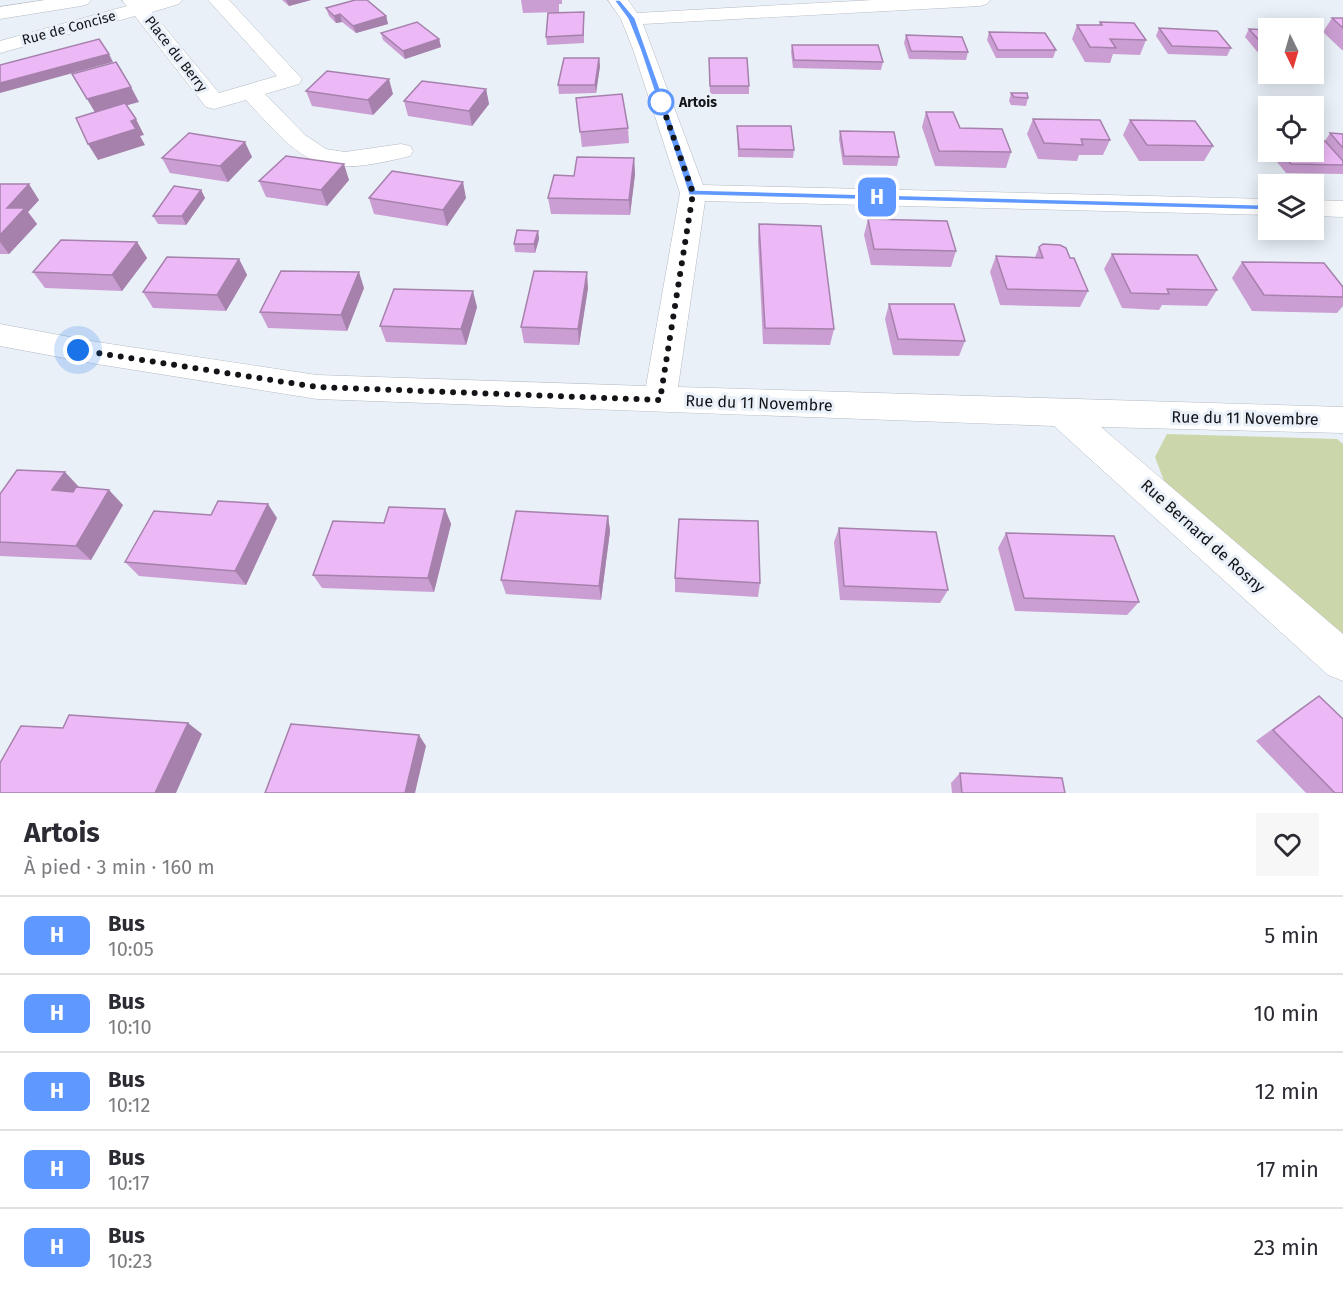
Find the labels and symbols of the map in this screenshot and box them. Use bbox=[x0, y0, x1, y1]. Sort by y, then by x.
street label: Rue de Concise bbox=[20, 7, 118, 49]
street label: Place du Berry bbox=[141, 13, 211, 95]
north arrow bbox=[1258, 18, 1324, 84]
marker: Artois bbox=[648, 89, 674, 115]
place label: Artois bbox=[678, 94, 717, 111]
line badge: H bbox=[858, 178, 896, 216]
your location bbox=[63, 335, 93, 365]
street label: Rue du 11 Novembre bbox=[685, 391, 833, 415]
street label: Rue du 11 Novembre bbox=[1171, 407, 1319, 429]
street label: Rue Bernard de Rosny bbox=[1137, 475, 1269, 597]

